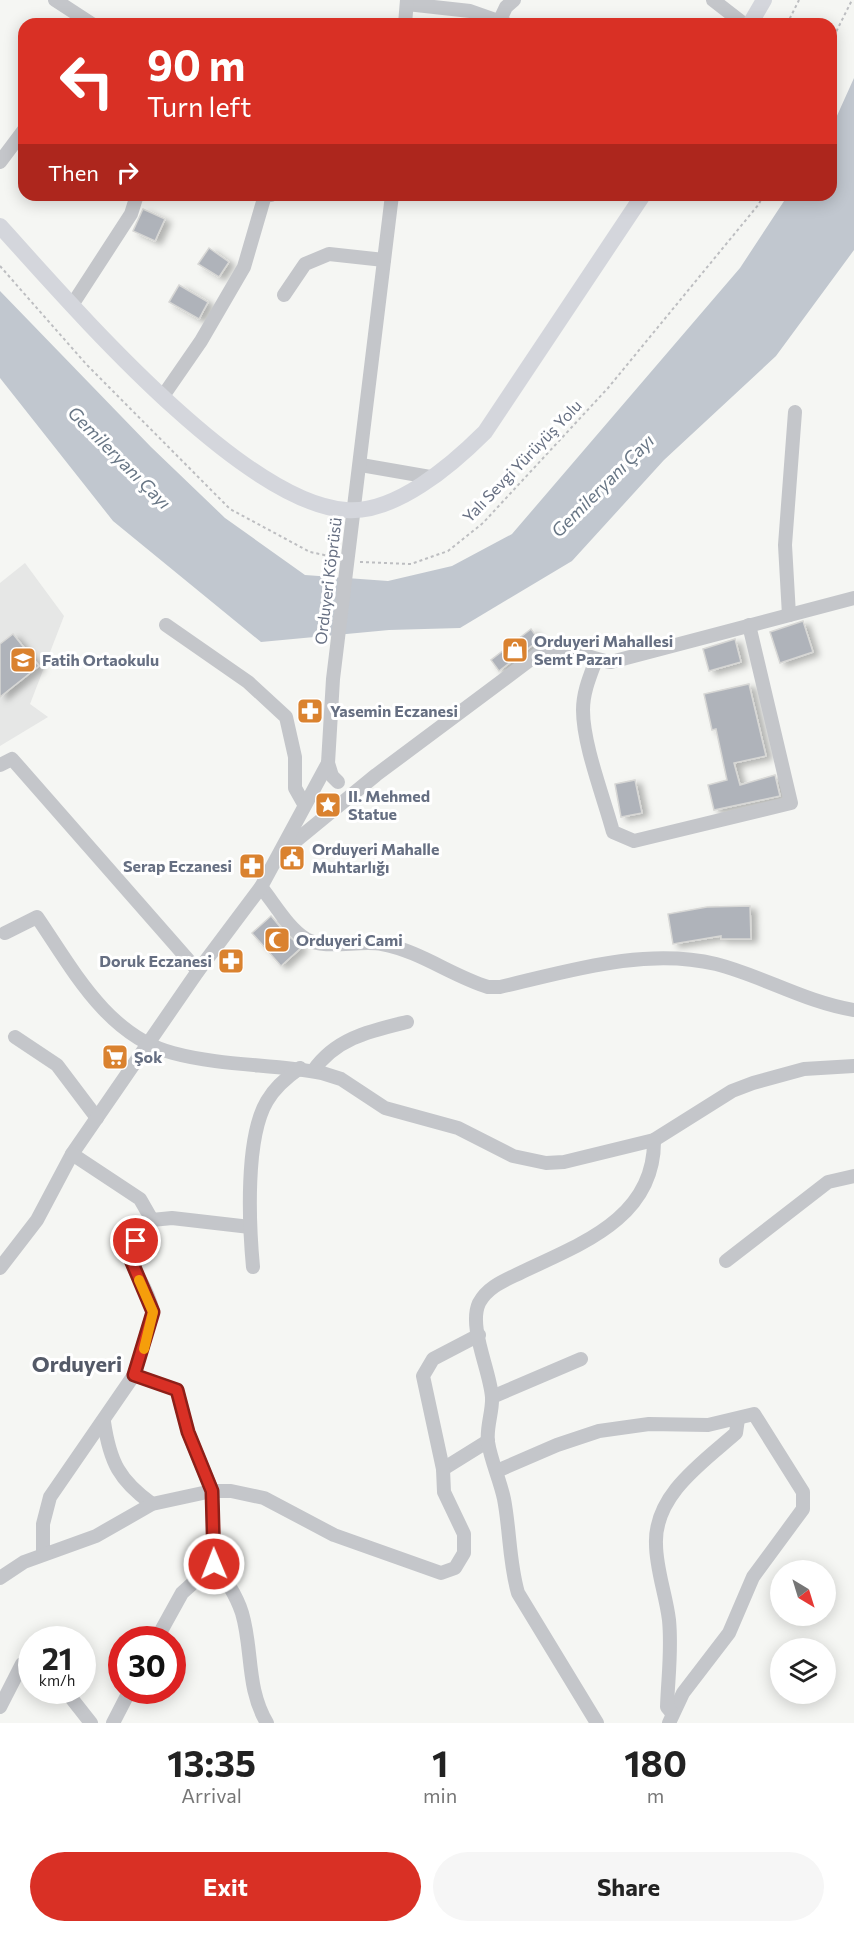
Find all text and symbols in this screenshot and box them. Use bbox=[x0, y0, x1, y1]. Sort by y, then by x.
text: 90 m bbox=[147, 38, 246, 90]
icon: left bbox=[48, 42, 126, 120]
text: Turn left bbox=[147, 90, 251, 123]
icon: right bbox=[111, 156, 144, 189]
text: Then bbox=[48, 159, 99, 186]
street label: Yalı Sevgi Yürüyüş Yolu bbox=[458, 396, 585, 526]
water label: Gemileryanı Çayı bbox=[64, 401, 176, 514]
water label: Gemileryanı Çayı bbox=[546, 429, 659, 541]
street label: Orduyeri Köprüsü bbox=[310, 516, 345, 646]
place label: Orduyeri Mahallesi Semt Pazarı bbox=[534, 631, 673, 668]
shop icon: Orduyeri Mahallesi Semt Pazarı bbox=[500, 635, 530, 665]
school or university icon: Fatih Ortaokulu bbox=[8, 645, 38, 675]
place label: Fatih Ortaokulu bbox=[42, 650, 159, 669]
pharmacy icon: Yasemin Eczanesi bbox=[295, 696, 325, 726]
place label: Yasemin Eczanesi bbox=[330, 701, 458, 720]
place label: II. Mehmed Statue bbox=[348, 786, 430, 823]
place icon: II. Mehmed Statue bbox=[313, 790, 343, 820]
place label: Orduyeri Mahalle Muhtarlığı bbox=[312, 839, 439, 876]
public building icon: Orduyeri Mahalle Muhtarlığı bbox=[277, 843, 307, 873]
pharmacy icon: Serap Eczanesi bbox=[237, 851, 267, 881]
place label: Serap Eczanesi bbox=[123, 856, 232, 875]
mosque icon: Orduyeri Cami bbox=[262, 925, 292, 955]
place label: Orduyeri Cami bbox=[296, 930, 403, 949]
pharmacy icon: Doruk Eczanesi bbox=[216, 946, 246, 976]
place label: Doruk Eczanesi bbox=[99, 951, 212, 970]
supermarket icon: Şok bbox=[100, 1042, 130, 1072]
place label: Şok bbox=[134, 1047, 163, 1066]
pin bbox=[110, 1215, 161, 1266]
icon: arrive bbox=[119, 1224, 152, 1257]
district label: Orduyeri bbox=[32, 1350, 122, 1377]
position arrow bbox=[182, 1532, 246, 1596]
north arrow bbox=[770, 1560, 836, 1626]
map controls bbox=[770, 1560, 836, 1704]
speed limit sign: 30 bbox=[108, 1626, 186, 1704]
button: layers bbox=[770, 1638, 836, 1704]
text: 21 bbox=[42, 1639, 72, 1676]
text: km/h bbox=[39, 1671, 75, 1689]
text: 13:35 bbox=[167, 1740, 256, 1784]
text: 1 bbox=[432, 1740, 448, 1784]
text: 180 bbox=[624, 1740, 687, 1784]
text: Arrival bbox=[181, 1783, 242, 1807]
text: min bbox=[423, 1783, 457, 1807]
text: m bbox=[647, 1783, 664, 1807]
button: Exit bbox=[30, 1852, 421, 1921]
button: Share bbox=[433, 1852, 824, 1921]

